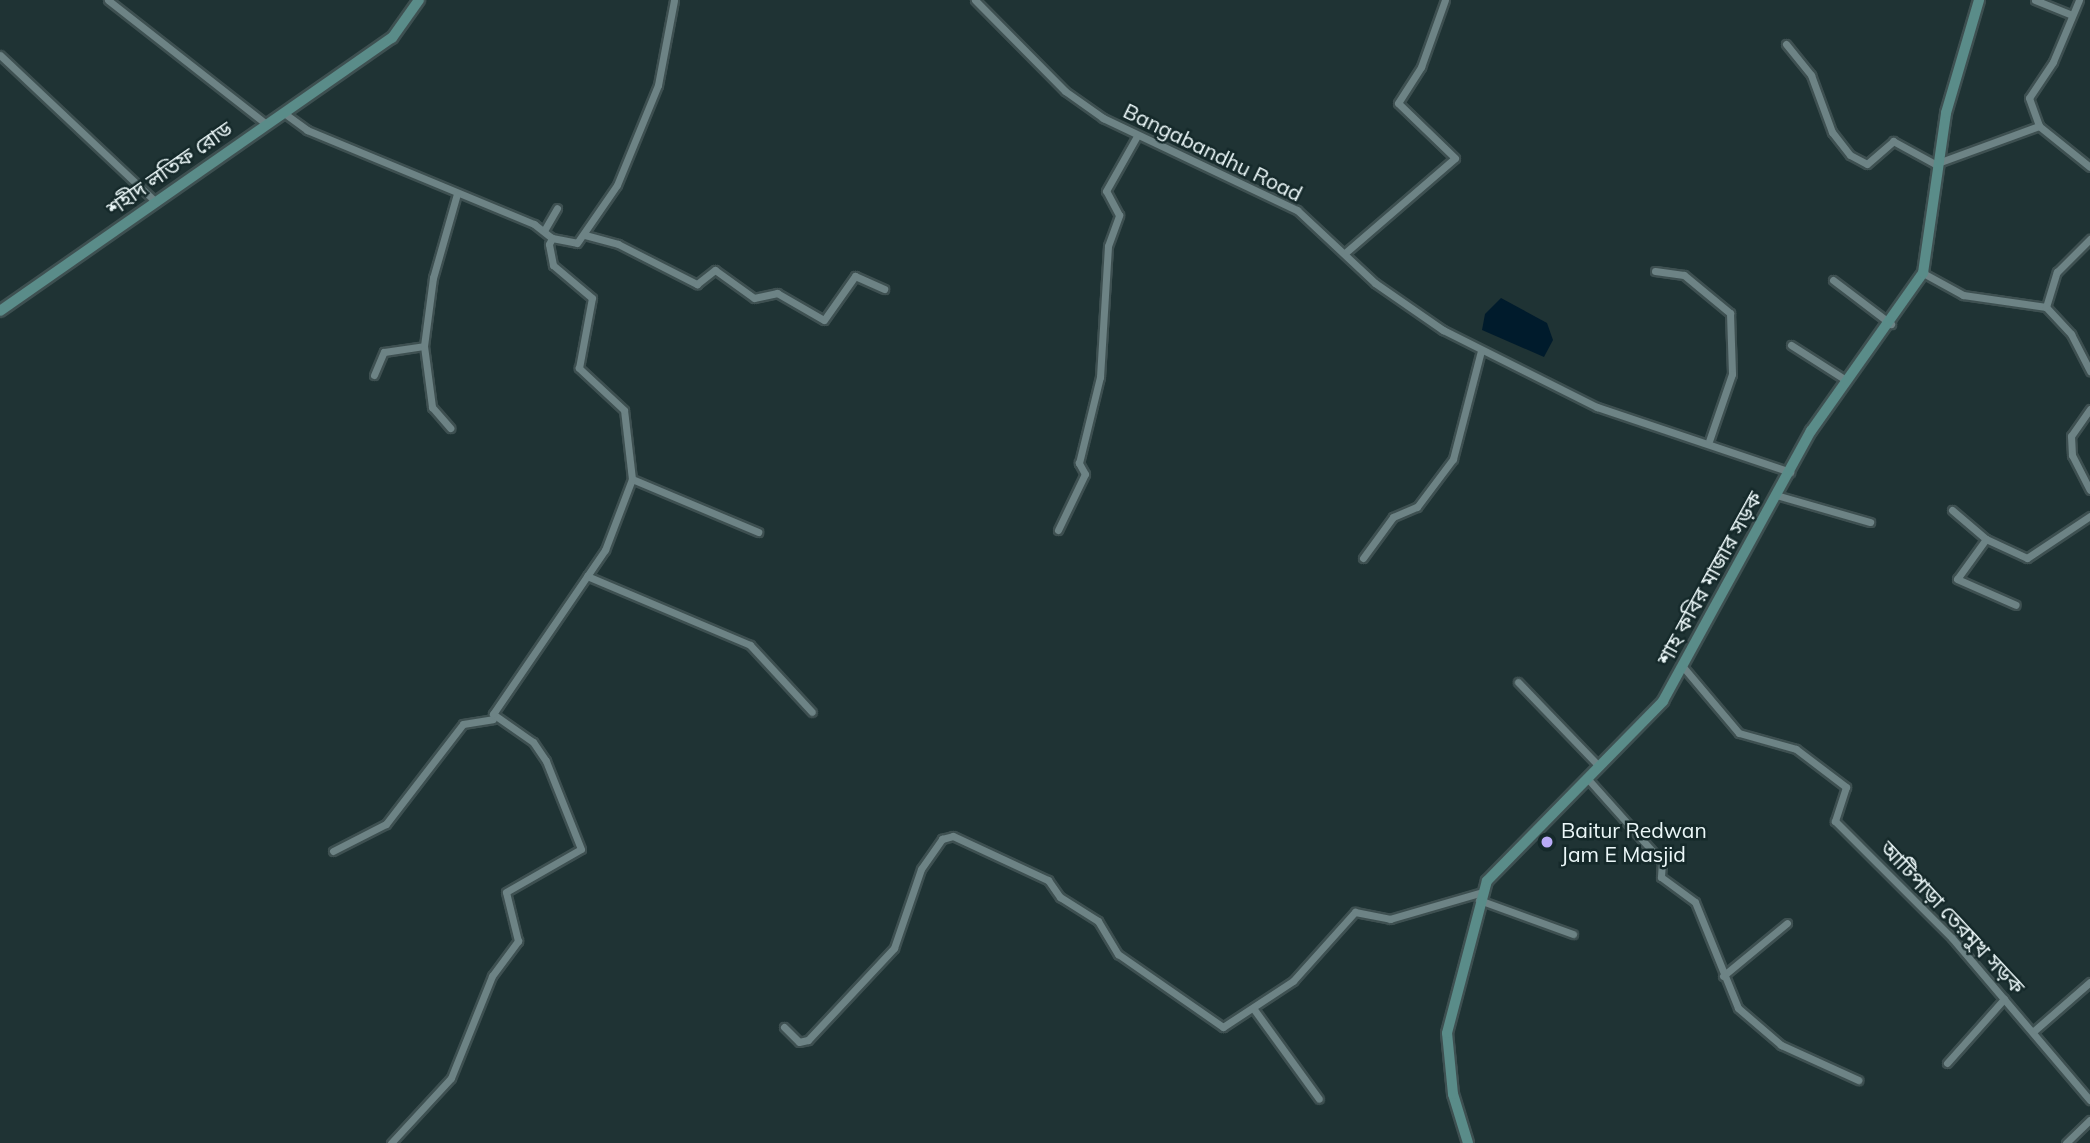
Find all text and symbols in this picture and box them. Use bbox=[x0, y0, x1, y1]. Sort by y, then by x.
street label: Bangabandhu Road bbox=[1119, 98, 1307, 206]
street label: শহীদ লতিফ রোড bbox=[101, 115, 237, 221]
street label: শাহ কবির মাজার সড়ক bbox=[1651, 487, 1767, 669]
place label: Baitur Redwan Jam E Masjid bbox=[1561, 817, 1707, 867]
marker: Baitur Redwan Jam E Masjid bbox=[1539, 834, 1555, 850]
street label: আটিপাড়া তেরমুখ সড়ক bbox=[1876, 835, 2030, 999]

